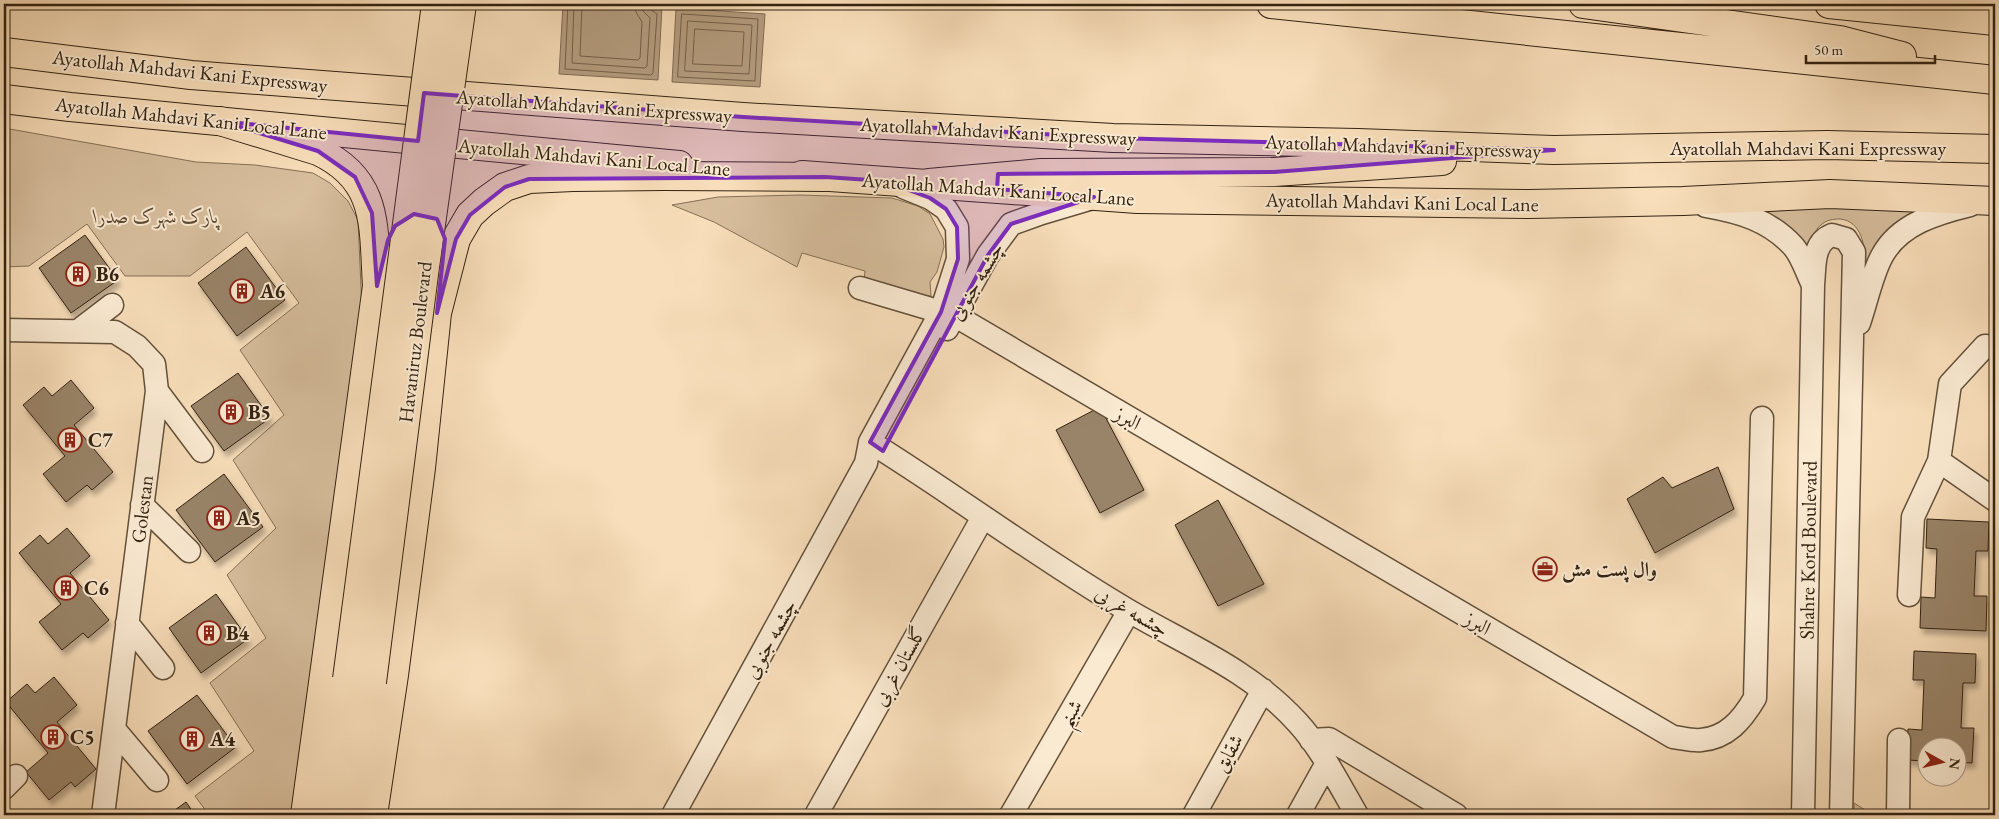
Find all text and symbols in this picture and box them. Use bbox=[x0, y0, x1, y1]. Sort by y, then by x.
scale bar bbox=[1806, 32, 1935, 64]
text: 50 m bbox=[1814, 40, 1843, 59]
street label: Ayatollah Mahdavi Kani Expressway bbox=[50, 44, 329, 98]
street label: Ayatollah Mahdavi Kani Expressway bbox=[454, 83, 733, 129]
street label: Ayatollah Mahdavi Kani Local Lane bbox=[53, 91, 328, 145]
street label: Ayatollah Mahdavi Kani Expressway bbox=[858, 111, 1137, 151]
street label: Ayatollah Mahdavi Kani Expressway bbox=[1263, 128, 1542, 164]
street label: Ayatollah Mahdavi Kani Local Lane bbox=[456, 132, 731, 182]
street label: Ayatollah Mahdavi Kani Expressway bbox=[1669, 135, 1947, 161]
street label: Ayatollah Mahdavi Kani Local Lane bbox=[860, 166, 1135, 212]
street label: Ayatollah Mahdavi Kani Local Lane bbox=[1264, 187, 1539, 217]
park label: پارک شهرک صدرا bbox=[92, 203, 221, 231]
street label: چشمه جنوبی bbox=[943, 237, 1011, 326]
street label: Havaniruz Boulevard bbox=[392, 259, 438, 424]
building icon: B6 bbox=[65, 261, 91, 287]
place label: B6 bbox=[96, 261, 120, 287]
building icon: A6 bbox=[229, 278, 255, 304]
place label: A6 bbox=[259, 278, 285, 304]
building icon: B5 bbox=[218, 399, 244, 425]
place label: B5 bbox=[248, 399, 271, 425]
street label: البرز bbox=[1108, 399, 1146, 436]
building icon: C7 bbox=[57, 427, 83, 453]
place label: C7 bbox=[88, 427, 113, 453]
street label: Shahre Kord Boulevard bbox=[1793, 460, 1823, 640]
street label: Golestan bbox=[125, 473, 159, 544]
building icon: A5 bbox=[206, 505, 232, 531]
place label: A5 bbox=[235, 505, 261, 531]
office icon: وال پست مش bbox=[1532, 556, 1558, 582]
place label: وال پست مش bbox=[1562, 556, 1657, 583]
building icon: C6 bbox=[53, 575, 79, 601]
place label: C6 bbox=[84, 575, 109, 601]
street label: چشمه غربی bbox=[1090, 580, 1173, 644]
street label: چشمه جنوبی bbox=[738, 595, 804, 684]
street label: البرز bbox=[1458, 604, 1496, 641]
building icon: B4 bbox=[196, 620, 222, 646]
place label: B4 bbox=[226, 620, 250, 646]
street label: گلستان غربی bbox=[866, 622, 933, 711]
street label: شبنم bbox=[1052, 695, 1094, 735]
building icon: C5 bbox=[40, 724, 66, 750]
place label: C5 bbox=[70, 724, 95, 750]
building icon: A4 bbox=[179, 726, 205, 752]
place label: A4 bbox=[209, 726, 235, 752]
street label: شقایق bbox=[1207, 729, 1249, 777]
north arrow bbox=[1916, 736, 1966, 786]
text: N bbox=[1945, 757, 1965, 771]

